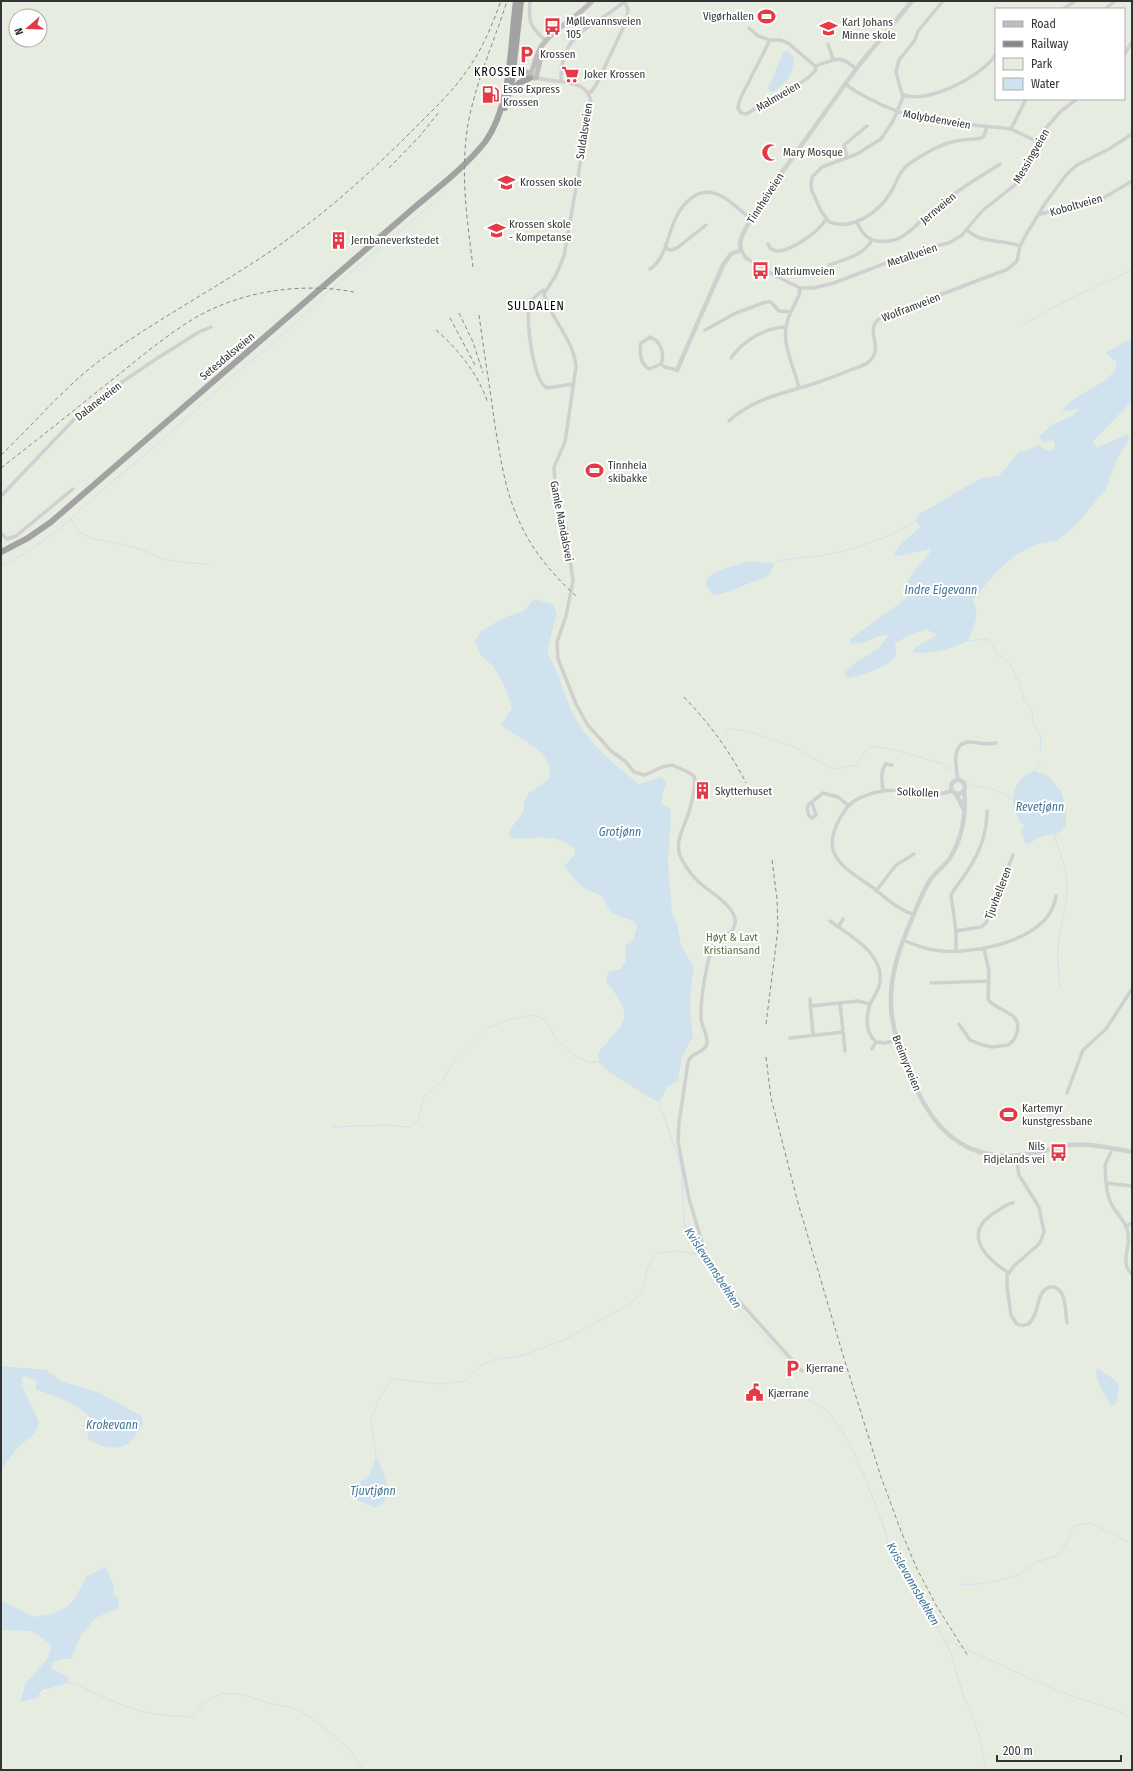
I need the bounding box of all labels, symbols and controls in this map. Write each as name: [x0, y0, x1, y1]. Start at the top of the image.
sports icon: Vigørhallen: [757, 6, 777, 26]
north arrow: [8, 8, 48, 48]
legend: [995, 8, 1125, 100]
place label: Vigørhallen: [703, 10, 754, 23]
place label: Møllevannsveien 105: [566, 15, 641, 41]
place label: Karl Johans Minne skole: [842, 16, 896, 42]
bus stop icon: Møllevannsveien 105: [543, 17, 563, 37]
text: Road: [1031, 17, 1056, 31]
school or university icon: Karl Johans Minne skole: [819, 18, 839, 38]
text: N: [12, 26, 26, 37]
text: Railway: [1031, 37, 1069, 51]
parking icon: Krossen: [517, 44, 537, 64]
place label: Krossen: [540, 48, 576, 61]
text: Park: [1031, 57, 1053, 71]
supermarket icon: Joker Krossen: [561, 64, 581, 84]
district label: KROSSEN: [474, 65, 526, 79]
place label: Joker Krossen: [584, 68, 645, 81]
text: Water: [1031, 77, 1060, 91]
street label: Malmveien: [754, 79, 803, 114]
place label: Esso Express Krossen: [503, 83, 560, 109]
fuel station icon: Esso Express Krossen: [480, 85, 500, 105]
street label: Suldalsveien: [574, 102, 595, 160]
street label: Molybdenveien: [902, 107, 972, 132]
street label: Messingveien: [1011, 127, 1052, 186]
mosque icon: Mary Mosque: [760, 142, 780, 162]
place label: Mary Mosque: [783, 146, 843, 159]
street label: Tinnheiveien: [744, 171, 787, 226]
school or university icon: Krossen skole: [497, 172, 517, 192]
place label: Krossen skole: [520, 176, 582, 189]
street label: Jernveien: [918, 190, 959, 227]
street label: Koboltveien: [1048, 192, 1104, 219]
place label: Krossen skole - Kompetanse: [509, 218, 572, 244]
school or university icon: Krossen skole - Kompetanse: [486, 220, 506, 240]
building icon: Jernbaneverkstedet: [328, 230, 348, 250]
place label: Jernbaneverkstedet: [351, 234, 439, 247]
street label: Metallveien: [885, 241, 939, 270]
bus stop icon: Natriumveien: [751, 261, 771, 281]
place label: Natriumveien: [774, 265, 835, 278]
street label: Wolframveien: [880, 290, 942, 325]
district label: SULDALEN: [507, 299, 565, 313]
street label: Setesdalsveien: [197, 330, 257, 383]
street label: Dalaneveien: [73, 379, 124, 424]
place label: Tinnheia skibakke: [608, 459, 647, 485]
sports icon: Tinnheia skibakke: [585, 461, 605, 481]
street label: Gamle Mandalsvei: [547, 480, 576, 563]
water label: Indre Eigevann: [905, 583, 977, 597]
building icon: Skytterhuset: [692, 781, 712, 801]
place label: Skytterhuset: [715, 785, 772, 798]
street label: Solkollen: [897, 785, 939, 800]
water label: Revetjønn: [1016, 800, 1064, 814]
water label: Grotjønn: [599, 825, 641, 839]
street label: Tjuvhelleren: [982, 865, 1014, 921]
park label: Høyt & Lavt Kristiansand: [704, 931, 760, 957]
street label: Breimyrveien: [889, 1033, 924, 1093]
place label: Kartemyr kunstgressbane: [1022, 1102, 1093, 1128]
sports icon: Kartemyr kunstgressbane: [999, 1104, 1019, 1124]
place label: Nils Fidjelands vei: [983, 1140, 1045, 1166]
bus stop icon: Nils Fidjelands vei: [1048, 1142, 1068, 1162]
water label: Kvislevannsbekken: [682, 1225, 744, 1311]
parking icon: Kjerrane: [783, 1358, 803, 1378]
place label: Kjerrane: [806, 1362, 844, 1375]
public building icon: Kjærrane: [745, 1383, 765, 1403]
place label: Kjærrane: [768, 1387, 809, 1400]
water label: Krokevann: [86, 1418, 138, 1432]
water label: Tjuvtjønn: [350, 1484, 396, 1498]
water label: Kvislevannsbekken: [884, 1540, 942, 1628]
scale bar: [997, 1737, 1121, 1763]
text: 200 m: [1003, 1744, 1033, 1758]

